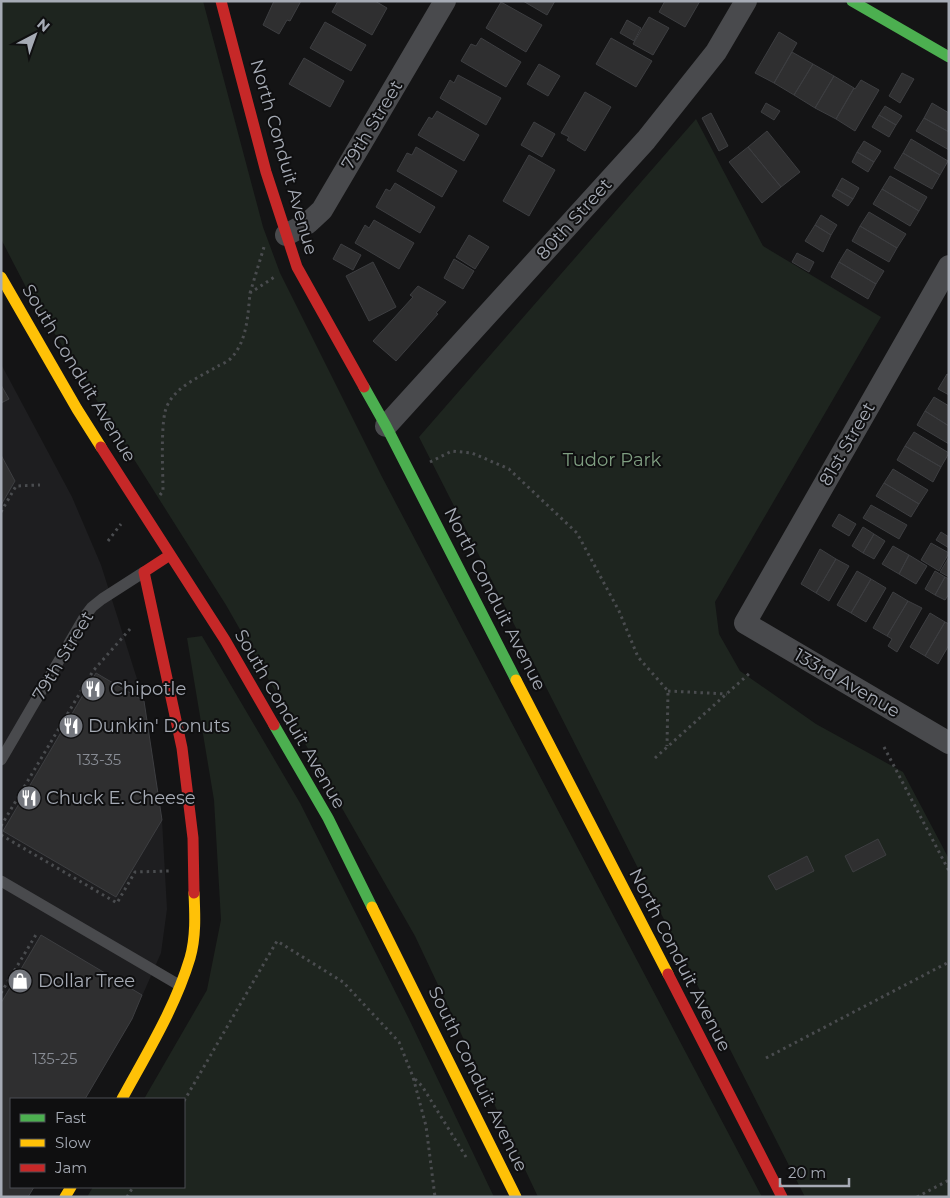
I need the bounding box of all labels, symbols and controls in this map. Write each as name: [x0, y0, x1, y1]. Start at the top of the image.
north arrow: [10, 10, 60, 60]
text: N: [33, 15, 54, 36]
street label: North Conduit Avenue: [246, 57, 322, 257]
street label: 79th Street: [337, 76, 407, 174]
street label: 80th Street: [532, 174, 616, 264]
street label: South Conduit Avenue: [17, 280, 141, 466]
street label: 81st Street: [814, 398, 880, 490]
park label: Tudor Park: [563, 449, 662, 471]
street label: North Conduit Avenue: [439, 504, 551, 694]
street label: 79th Street: [28, 607, 98, 705]
street label: South Conduit Avenue: [230, 625, 350, 813]
street label: 133rd Avenue: [790, 644, 904, 722]
restaurant icon: Chipotle: [80, 676, 106, 702]
place label: Chipotle: [110, 678, 186, 700]
restaurant icon: Dunkin' Donuts: [58, 713, 84, 739]
place label: Dunkin' Donuts: [88, 715, 230, 737]
house number: 133-35: [77, 750, 121, 769]
restaurant icon: Chuck E. Cheese: [16, 785, 42, 811]
place label: Chuck E. Cheese: [46, 787, 196, 809]
street label: North Conduit Avenue: [624, 865, 736, 1055]
shop icon: Dollar Tree: [7, 968, 33, 994]
place label: Dollar Tree: [38, 970, 135, 992]
street label: South Conduit Avenue: [424, 983, 533, 1175]
house number: 135-25: [33, 1049, 77, 1068]
legend: [10, 1098, 185, 1188]
text: Fast: [55, 1108, 86, 1127]
text: Slow: [55, 1133, 91, 1152]
scale bar: [780, 1156, 849, 1188]
text: Jam: [54, 1158, 87, 1177]
text: 20 m: [788, 1163, 826, 1182]

